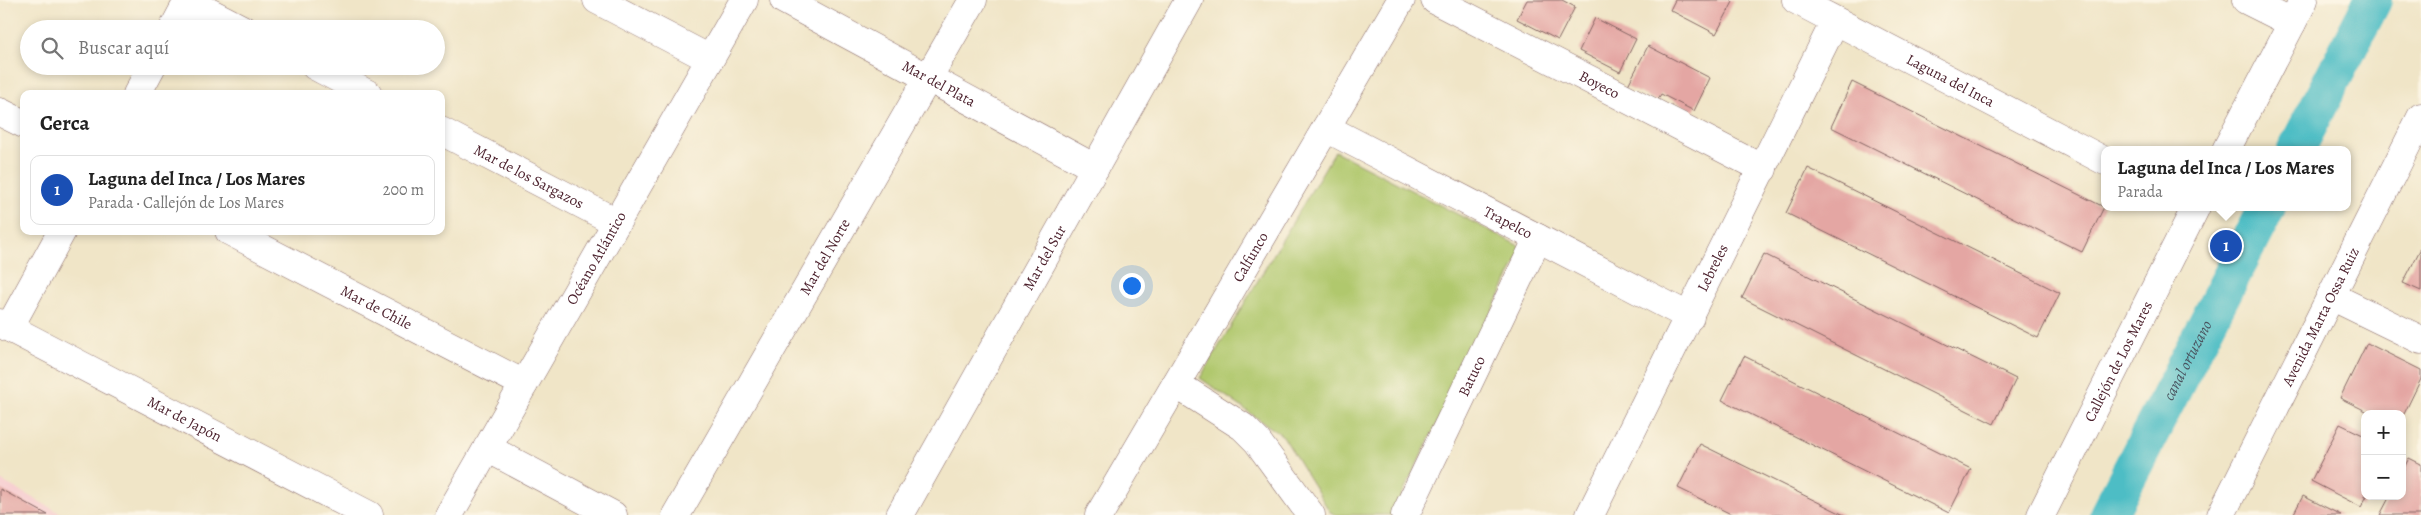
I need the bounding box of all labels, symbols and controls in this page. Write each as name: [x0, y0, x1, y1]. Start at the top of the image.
search box: [20, 20, 445, 75]
icon: search: [38, 34, 66, 62]
text: Buscar aquí: [78, 35, 169, 61]
street label: Laguna del Inca: [1903, 49, 1998, 112]
street label: Mar del Plata: [899, 56, 979, 112]
street label: Boyeco: [1576, 66, 1623, 103]
text: Cerca: [40, 109, 90, 137]
street label: Mar de los Sargazos: [470, 140, 587, 214]
popup: [2101, 146, 2351, 211]
text: Laguna del Inca / Los Mares: [2117, 155, 2335, 181]
text: Laguna del Inca / Los Mares: [88, 166, 305, 192]
text: 1: [54, 179, 60, 201]
text: 200 m: [383, 179, 424, 201]
text: Parada: [2117, 181, 2163, 203]
text: Parada · Callejón de Los Mares: [88, 192, 284, 214]
street label: Trapelco: [1480, 202, 1536, 243]
street label: Océano Atlántico: [562, 208, 631, 308]
street label: Mar del Norte: [795, 215, 855, 299]
street label: Mar del Sur: [1018, 221, 1071, 294]
pin: 1: [2210, 227, 2242, 265]
street label: Calfunco: [1228, 228, 1273, 286]
street label: Lebreles: [1692, 241, 1733, 295]
street label: Avenida Marta Ossa Ruiz: [2277, 244, 2364, 390]
your location: [1119, 273, 1145, 299]
street label: Mar de Chile: [337, 281, 416, 334]
street label: Callejón de Los Mares: [2080, 298, 2157, 425]
water label: canal ortuzano: [2158, 317, 2218, 404]
street label: Batuco: [1453, 353, 1490, 400]
street label: Mar de Japón: [144, 391, 225, 447]
map controls: [2361, 410, 2406, 500]
button: +: [2361, 410, 2406, 455]
button: −: [2361, 455, 2406, 500]

